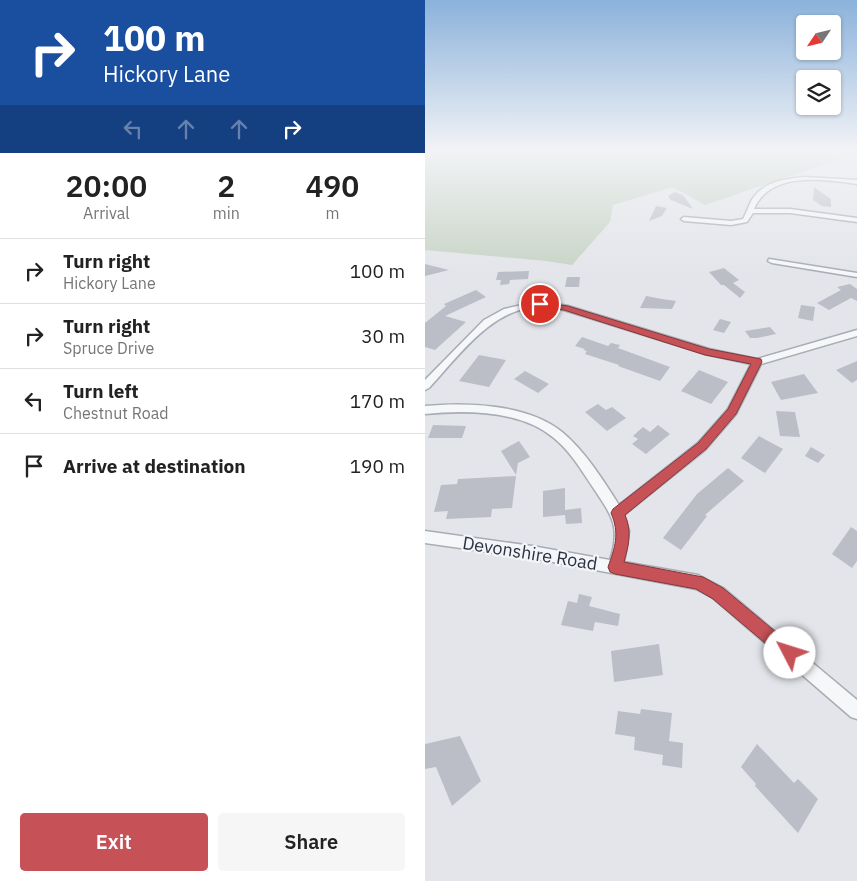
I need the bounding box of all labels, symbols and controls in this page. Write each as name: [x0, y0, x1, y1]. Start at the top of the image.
text: 100 m: [103, 15, 206, 61]
north arrow: [796, 15, 841, 60]
map controls: [796, 15, 841, 115]
icon: right: [20, 20, 85, 85]
text: Hickory Lane: [103, 59, 230, 88]
button: layers: [796, 70, 841, 115]
icon: left: [119, 115, 147, 143]
icon: ahead: [172, 115, 200, 143]
icon: ahead: [225, 115, 253, 143]
icon: right: [278, 115, 306, 143]
text: 20:00: [66, 166, 147, 205]
text: 2: [217, 166, 235, 205]
text: 490: [305, 166, 359, 205]
text: Arrival: [83, 203, 130, 223]
text: min: [213, 203, 240, 223]
text: m: [325, 203, 339, 223]
text: Turn right: [63, 249, 150, 273]
icon: right: [20, 257, 48, 285]
text: 100 m: [350, 259, 405, 283]
text: Hickory Lane: [63, 273, 156, 293]
pin: [519, 283, 561, 325]
icon: arrive: [526, 290, 554, 318]
text: Turn right: [63, 314, 150, 338]
icon: right: [20, 322, 48, 350]
text: 30 m: [361, 324, 405, 348]
text: Spruce Drive: [63, 338, 154, 358]
text: Turn left: [63, 379, 139, 403]
icon: left: [20, 387, 48, 415]
text: 170 m: [350, 389, 405, 413]
text: Chestnut Road: [63, 403, 168, 423]
icon: arrive: [20, 452, 48, 480]
text: Arrive at destination: [63, 454, 246, 478]
text: 190 m: [350, 454, 405, 478]
street label: Devonshire Road: [461, 531, 599, 575]
position arrow: [763, 626, 815, 678]
button: Exit: [20, 813, 208, 871]
button: Share: [218, 813, 405, 871]

